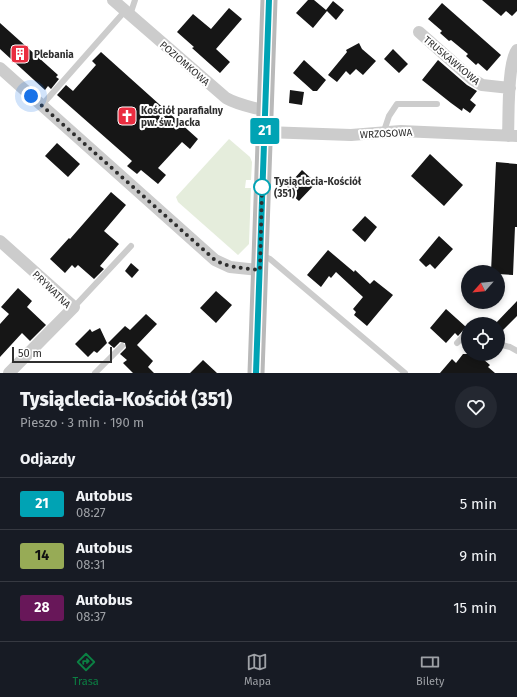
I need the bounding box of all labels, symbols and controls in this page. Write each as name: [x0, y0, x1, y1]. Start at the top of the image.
street label: TRUSKAWKOWA: [421, 34, 482, 88]
street label: POZIOMKOWA: [157, 39, 212, 89]
building icon: Plebania: [9, 43, 31, 65]
place label: Plebania: [34, 49, 74, 61]
your location: [21, 86, 41, 106]
church icon: Kościół parafialny pw. św. Jacka: [116, 105, 138, 127]
place label: Kościół parafialny pw. św. Jacka: [141, 105, 224, 129]
line badge: 21: [247, 118, 283, 144]
text: 21: [258, 122, 272, 139]
street label: WRZOSOWA: [360, 127, 413, 141]
place label: Tysiąclecia-Kościół (351): [274, 176, 362, 200]
marker: Tysiąclecia-Kościół (351): [253, 178, 271, 196]
north arrow: [461, 265, 505, 309]
map controls: [461, 265, 505, 361]
street label: PRYWATNA: [30, 269, 73, 311]
button: locate: [461, 317, 505, 361]
scale bar: [12, 345, 112, 364]
text: 50 m: [18, 347, 42, 360]
button: heart: [455, 386, 497, 428]
text: Tysiąclecia-Kościół (351): [20, 388, 232, 411]
text: Pieszo · 3 min · 190 m: [20, 415, 144, 430]
text: Odjazdy: [20, 450, 75, 468]
text: Autobus: [76, 487, 133, 505]
text: 21: [35, 495, 49, 512]
text: 5 min: [460, 495, 497, 513]
text: 08:27: [76, 505, 106, 520]
text: Autobus: [76, 539, 133, 557]
text: 14: [35, 547, 49, 564]
text: 9 min: [459, 547, 497, 565]
text: 08:31: [76, 557, 105, 572]
text: Autobus: [76, 591, 133, 609]
text: 28: [34, 599, 50, 616]
text: 15 min: [453, 599, 497, 617]
text: 08:37: [76, 609, 106, 624]
tab: Trasa: [73, 651, 99, 688]
tab: Mapa: [244, 651, 271, 688]
tab: Bilety: [416, 651, 444, 688]

